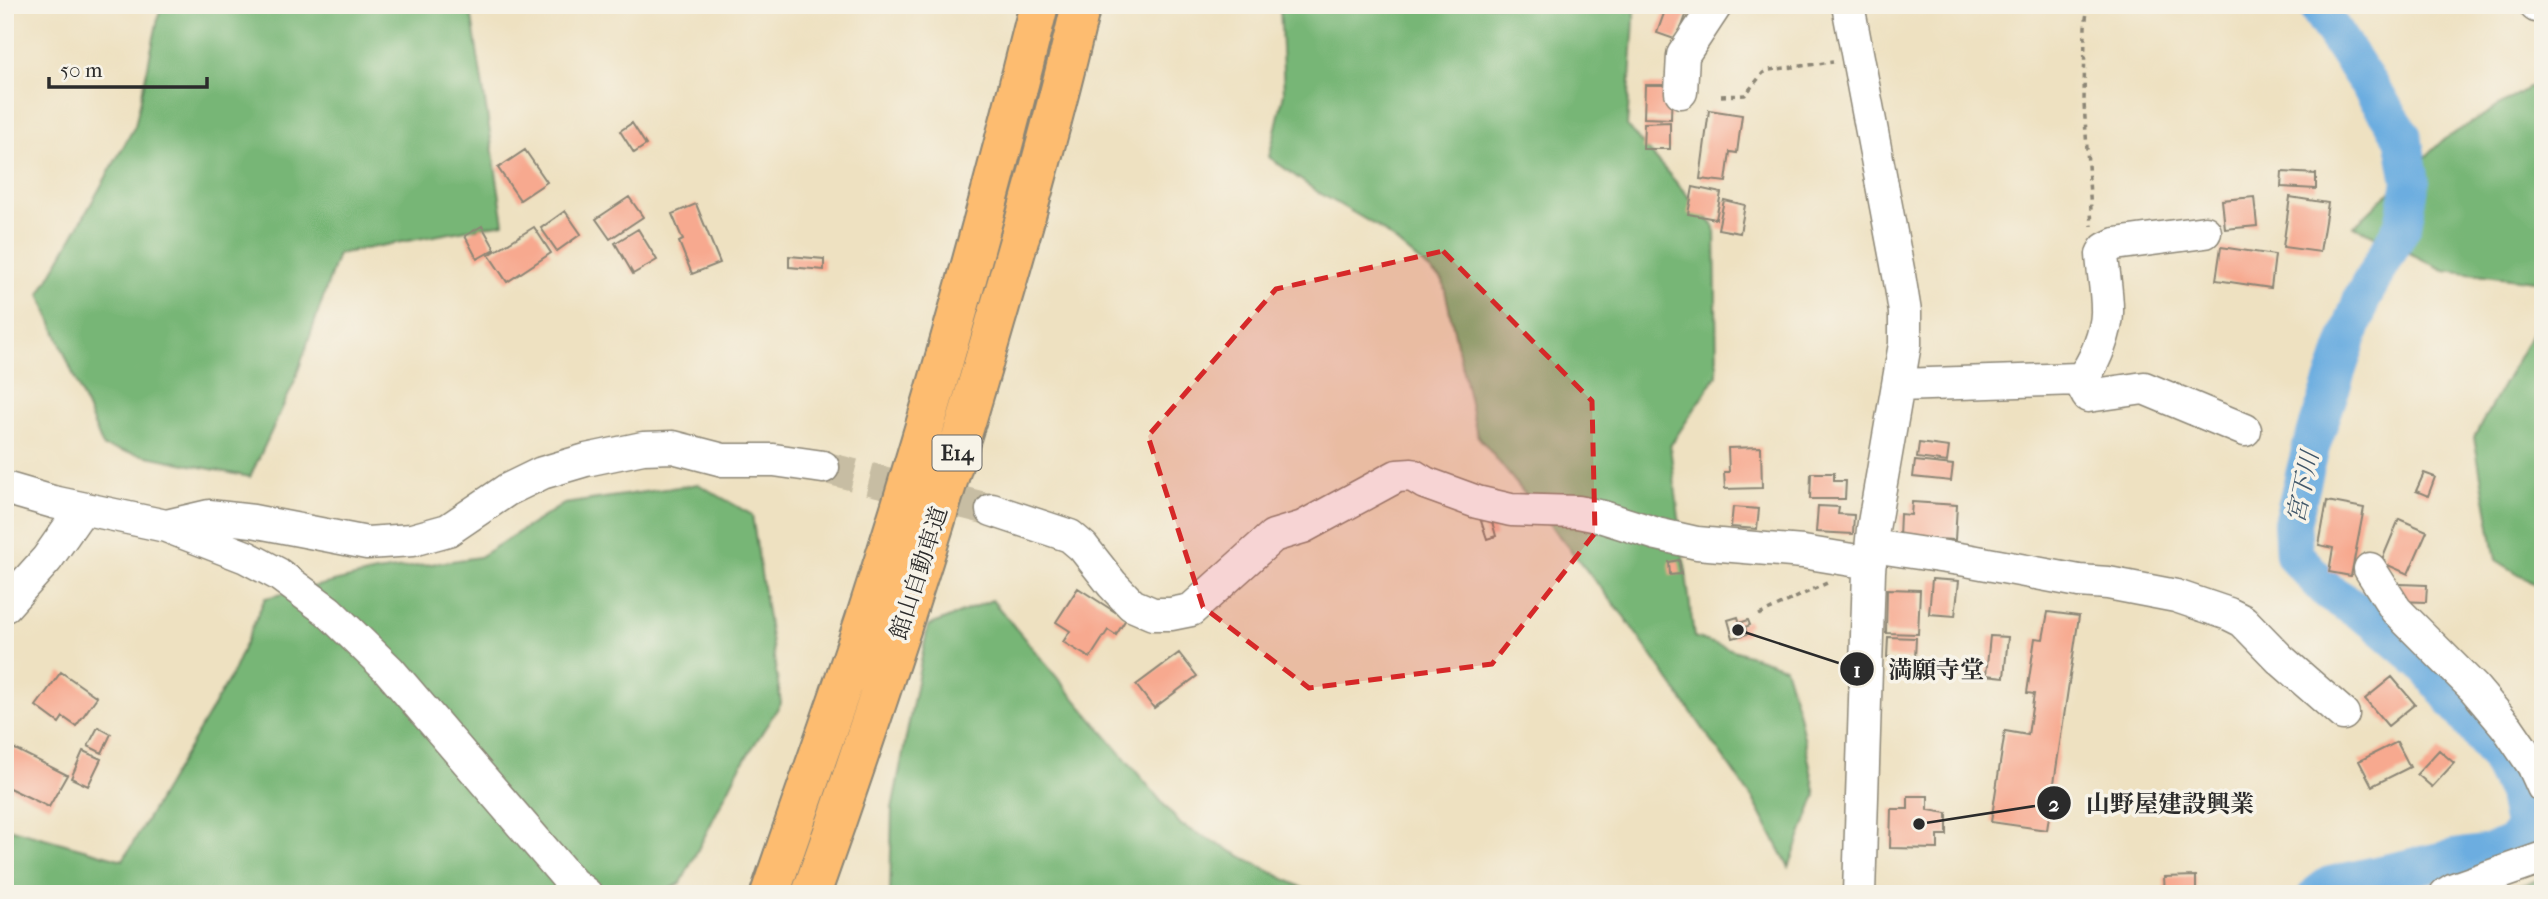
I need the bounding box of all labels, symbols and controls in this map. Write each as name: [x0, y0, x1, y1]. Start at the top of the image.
scale bar: [49, 46, 206, 90]
text: 50 m: [60, 58, 103, 82]
road number: E14: [932, 435, 982, 470]
water label: 宮下川: [2282, 446, 2325, 525]
street label: 館山自動車道: [885, 503, 953, 643]
callout: 満願寺堂: [1839, 647, 1998, 692]
text: 満願寺堂: [1888, 656, 1984, 684]
text: 1: [1853, 658, 1861, 682]
callout: 山野屋建設興業: [2037, 781, 2268, 826]
text: 山野屋建設興業: [2086, 790, 2254, 818]
text: 2: [2049, 792, 2060, 816]

